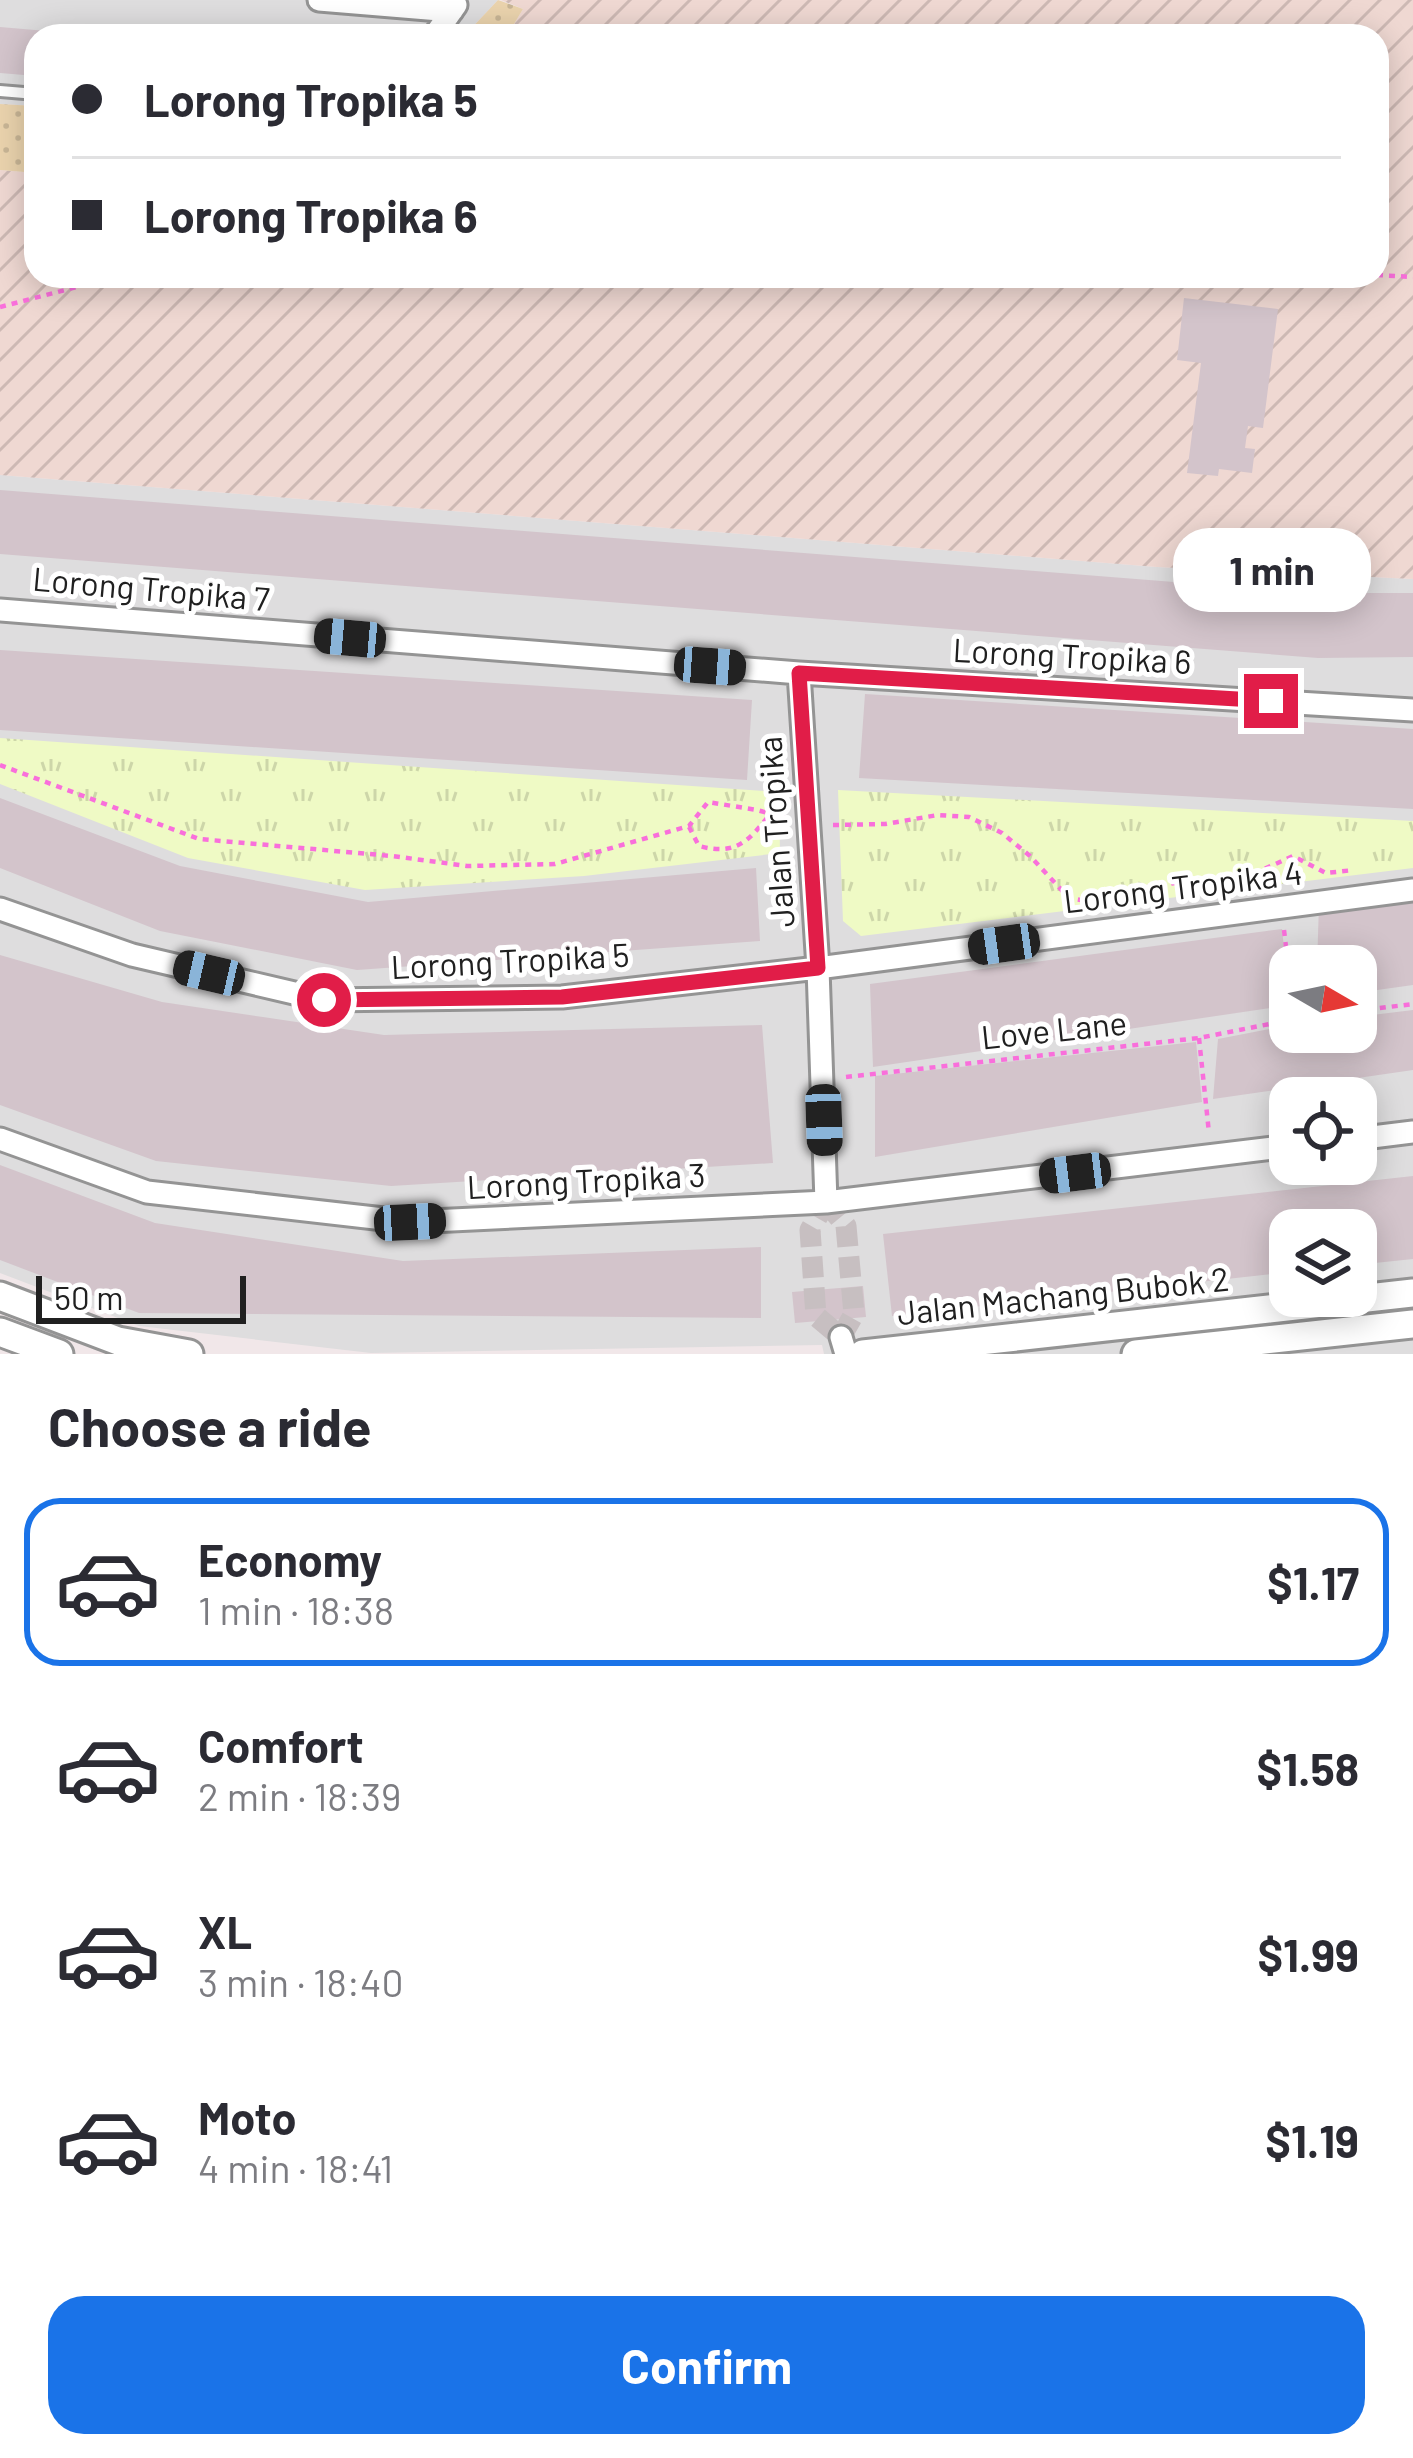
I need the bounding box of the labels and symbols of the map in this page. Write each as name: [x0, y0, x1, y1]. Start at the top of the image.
callout: 1 min: [1172, 527, 1370, 611]
street label: Lorong Tropika 7: [31, 558, 271, 618]
car: [313, 617, 387, 659]
street label: Lorong Tropika 6: [952, 629, 1192, 681]
car: [673, 646, 747, 686]
route end: [1244, 674, 1298, 728]
street label: Jalan Tropika: [748, 735, 802, 929]
street label: Lorong Tropika 4: [1061, 852, 1304, 920]
car: [966, 921, 1042, 967]
street label: Lorong Tropika 5: [390, 934, 630, 986]
north arrow: [1269, 945, 1377, 1053]
car: [170, 947, 248, 999]
route start: [297, 973, 351, 1027]
street label: Love Lane: [979, 1001, 1129, 1057]
car: [805, 1083, 843, 1157]
car: [1037, 1151, 1113, 1195]
street label: Lorong Tropika 3: [466, 1154, 706, 1206]
car: [373, 1202, 447, 1242]
street label: Jalan Machang Bubok 2: [895, 1258, 1231, 1332]
scale bar: [36, 1270, 246, 1323]

